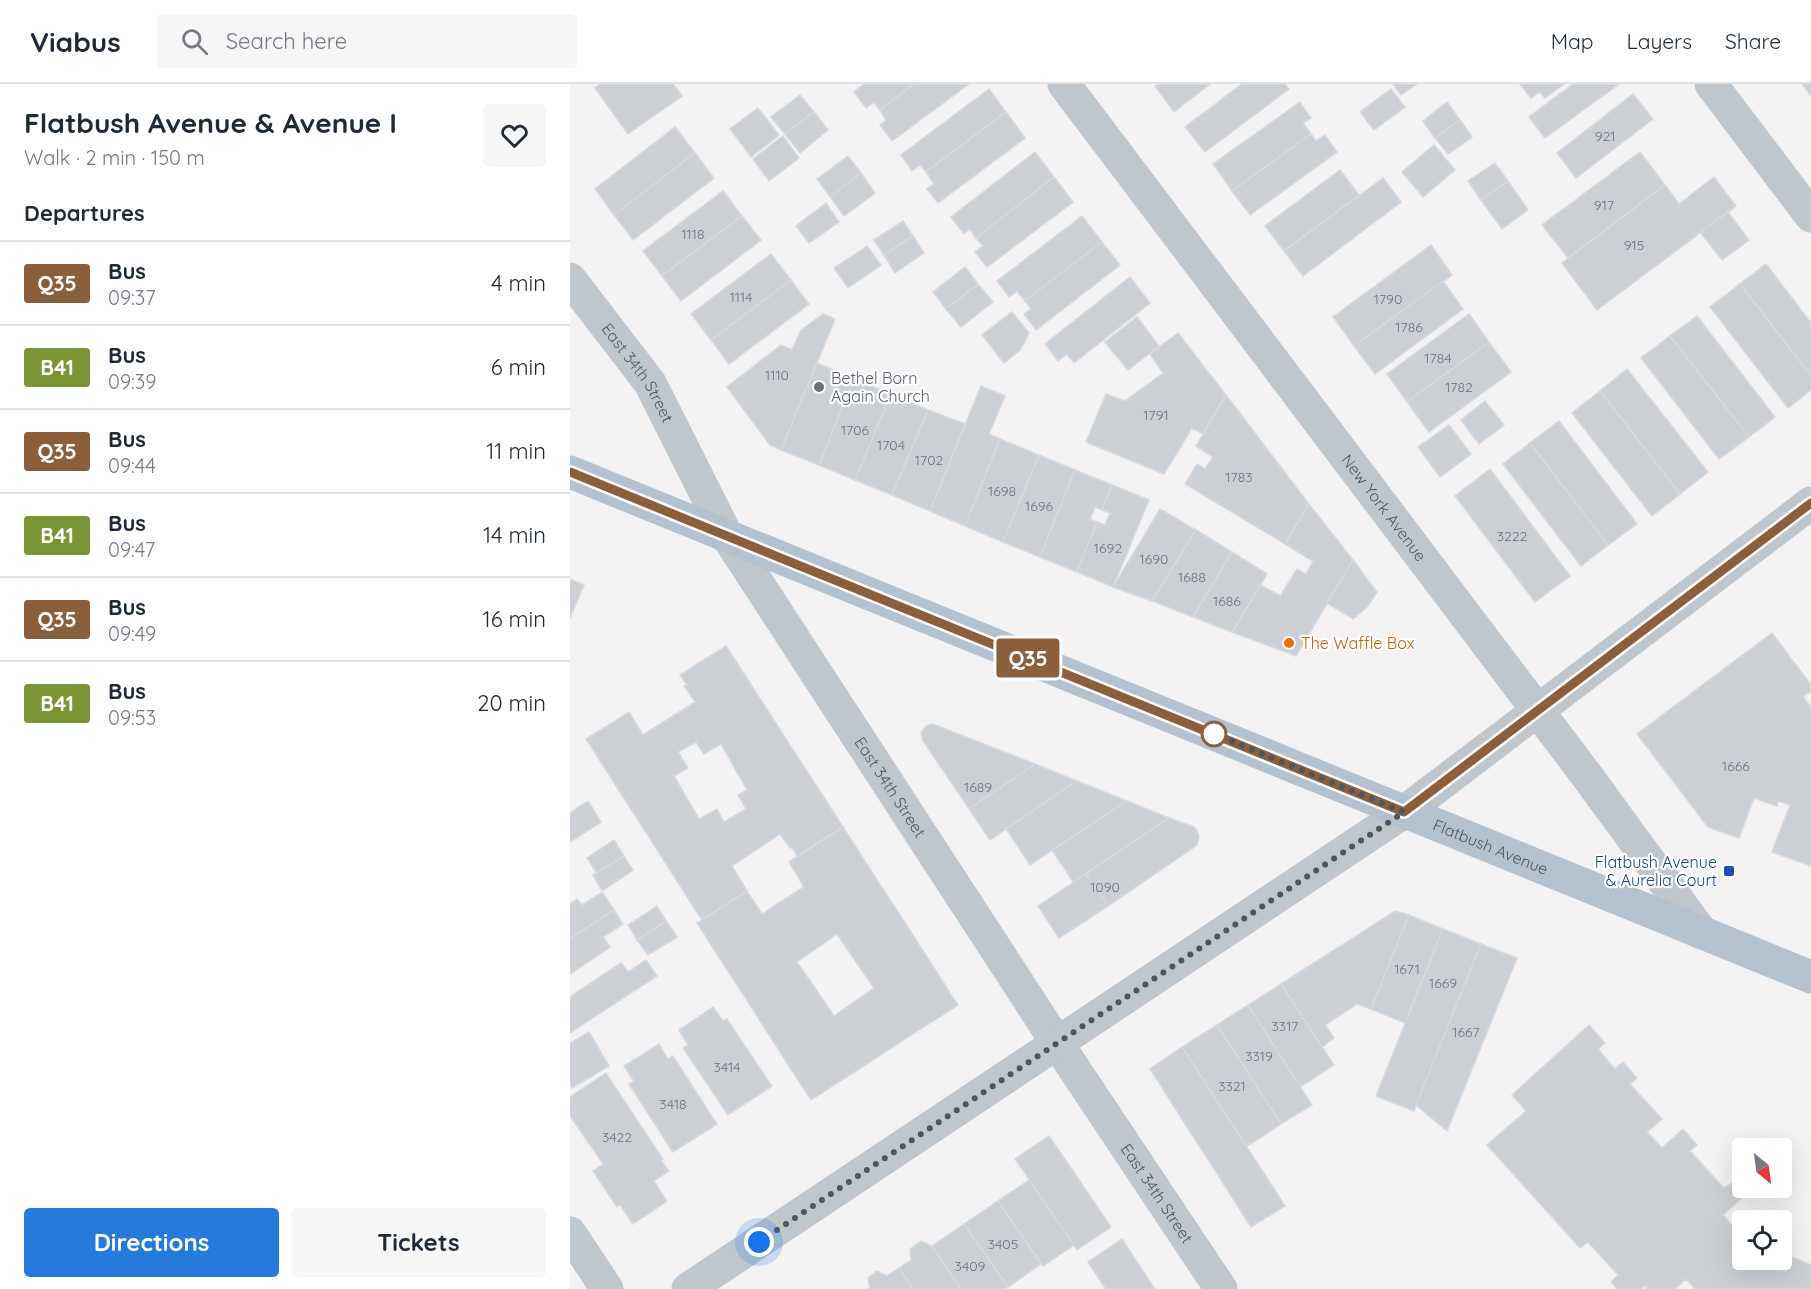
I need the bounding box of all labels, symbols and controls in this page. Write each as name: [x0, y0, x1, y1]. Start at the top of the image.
search box: [157, 14, 577, 68]
text: Viabus: [30, 24, 121, 59]
icon: search: [178, 25, 211, 58]
text: Search here: [226, 27, 347, 55]
text: Map: [1551, 28, 1594, 54]
text: Layers: [1627, 28, 1692, 54]
text: Share: [1725, 28, 1781, 54]
button: heart: [483, 104, 546, 167]
text: Flatbush Avenue & Avenue I: [24, 105, 397, 140]
house number: 921: [1595, 127, 1615, 145]
text: Walk · 2 min · 150 m: [24, 145, 205, 170]
house number: 917: [1594, 196, 1614, 214]
text: Departures: [24, 199, 145, 227]
house number: 1118: [681, 225, 705, 243]
house number: 915: [1624, 236, 1644, 254]
text: Bus: [108, 257, 146, 285]
text: 4 min: [491, 269, 546, 297]
text: Q35: [37, 270, 77, 296]
text: 09:37: [108, 285, 156, 310]
house number: 1114: [730, 288, 752, 306]
house number: 1790: [1374, 290, 1402, 308]
house number: 1786: [1395, 318, 1423, 336]
street label: East 34th Street: [598, 319, 678, 426]
text: Bus: [108, 341, 146, 369]
house number: 1784: [1424, 349, 1452, 367]
text: 6 min: [491, 353, 546, 381]
text: B41: [40, 354, 74, 380]
house number: 1110: [765, 366, 789, 384]
place label: Bethel Born Again Church: [831, 368, 930, 406]
text: 09:39: [108, 369, 156, 394]
house number: 1782: [1445, 378, 1473, 396]
marker: Bethel Born Again Church: [812, 380, 826, 394]
house number: 1791: [1143, 406, 1169, 424]
house number: 1706: [841, 421, 870, 439]
text: Bus: [108, 425, 146, 453]
house number: 1704: [877, 436, 905, 454]
text: 11 min: [486, 437, 546, 465]
text: Q35: [37, 438, 77, 464]
street label: New York Avenue: [1337, 450, 1431, 565]
house number: 1702: [915, 451, 943, 469]
text: 09:44: [108, 453, 156, 478]
house number: 1783: [1225, 468, 1253, 486]
house number: 1698: [988, 482, 1016, 500]
house number: 1696: [1025, 497, 1053, 515]
text: Bus: [108, 509, 146, 537]
text: 14 min: [483, 521, 546, 549]
text: B41: [40, 522, 74, 548]
house number: 3222: [1497, 527, 1528, 545]
text: 09:47: [108, 537, 155, 562]
house number: 1692: [1094, 539, 1122, 557]
house number: 1690: [1140, 550, 1168, 568]
house number: 1688: [1178, 568, 1206, 586]
house number: 1686: [1213, 592, 1241, 610]
text: Bus: [108, 593, 146, 621]
text: 16 min: [483, 605, 546, 633]
text: Q35: [37, 606, 77, 632]
text: 09:49: [108, 621, 156, 646]
place label: The Waffle Box: [1301, 633, 1415, 653]
marker: The Waffle Box: [1282, 636, 1296, 650]
line badge: Q35: [994, 638, 1062, 678]
text: Q35: [1008, 645, 1048, 671]
text: Bus: [108, 677, 146, 705]
text: 20 min: [477, 689, 546, 717]
text: B41: [40, 690, 74, 716]
text: 09:53: [108, 705, 156, 730]
unlabelled marker: [1201, 721, 1227, 747]
street label: East 34th Street: [850, 733, 930, 841]
house number: 1666: [1722, 757, 1750, 775]
house number: 1689: [964, 778, 992, 796]
street label: Flatbush Avenue: [1430, 814, 1551, 879]
place label: Flatbush Avenue & Aurelia Court: [1595, 852, 1717, 890]
marker: Flatbush Avenue & Aurelia Court: [1722, 864, 1736, 878]
house number: 1090: [1090, 878, 1120, 896]
house number: 1671: [1394, 960, 1420, 978]
house number: 1669: [1429, 974, 1457, 992]
house number: 3317: [1271, 1017, 1299, 1035]
house number: 1667: [1452, 1023, 1480, 1041]
house number: 3319: [1245, 1047, 1273, 1065]
house number: 3414: [714, 1058, 740, 1076]
house number: 3321: [1218, 1077, 1246, 1095]
house number: 3418: [659, 1095, 687, 1113]
house number: 3422: [602, 1128, 632, 1146]
north arrow: [1732, 1138, 1792, 1198]
map controls: [1732, 1138, 1792, 1270]
street label: East 34th Street: [1117, 1140, 1198, 1247]
button: Directions: [24, 1208, 279, 1277]
button: Tickets: [291, 1208, 546, 1277]
button: locate: [1732, 1210, 1792, 1270]
your location: [744, 1227, 774, 1257]
house number: 3405: [988, 1235, 1018, 1253]
house number: 3409: [955, 1257, 986, 1275]

